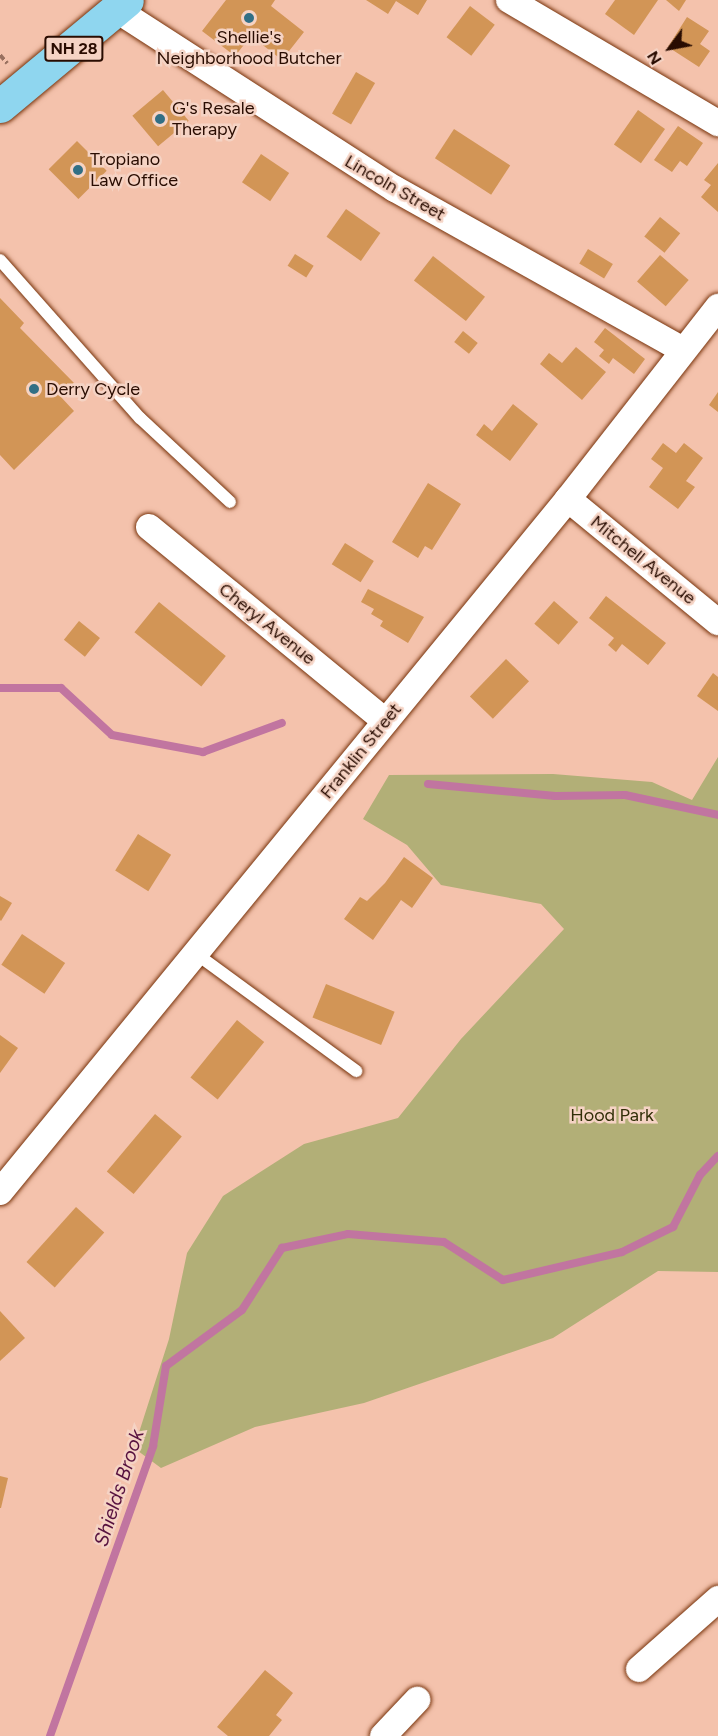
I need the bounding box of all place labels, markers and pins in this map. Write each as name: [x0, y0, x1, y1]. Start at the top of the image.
marker: Shellie's Neighborhood Butcher: [242, 11, 256, 25]
place label: Shellie's Neighborhood Butcher: [156, 27, 342, 70]
place label: G's Resale Therapy: [172, 98, 255, 140]
marker: G's Resale Therapy: [153, 112, 167, 126]
place label: Tropiano Law Office: [90, 149, 178, 192]
marker: Tropiano Law Office: [71, 163, 85, 177]
place label: Derry Cycle: [46, 378, 140, 400]
marker: Derry Cycle: [27, 382, 41, 396]

